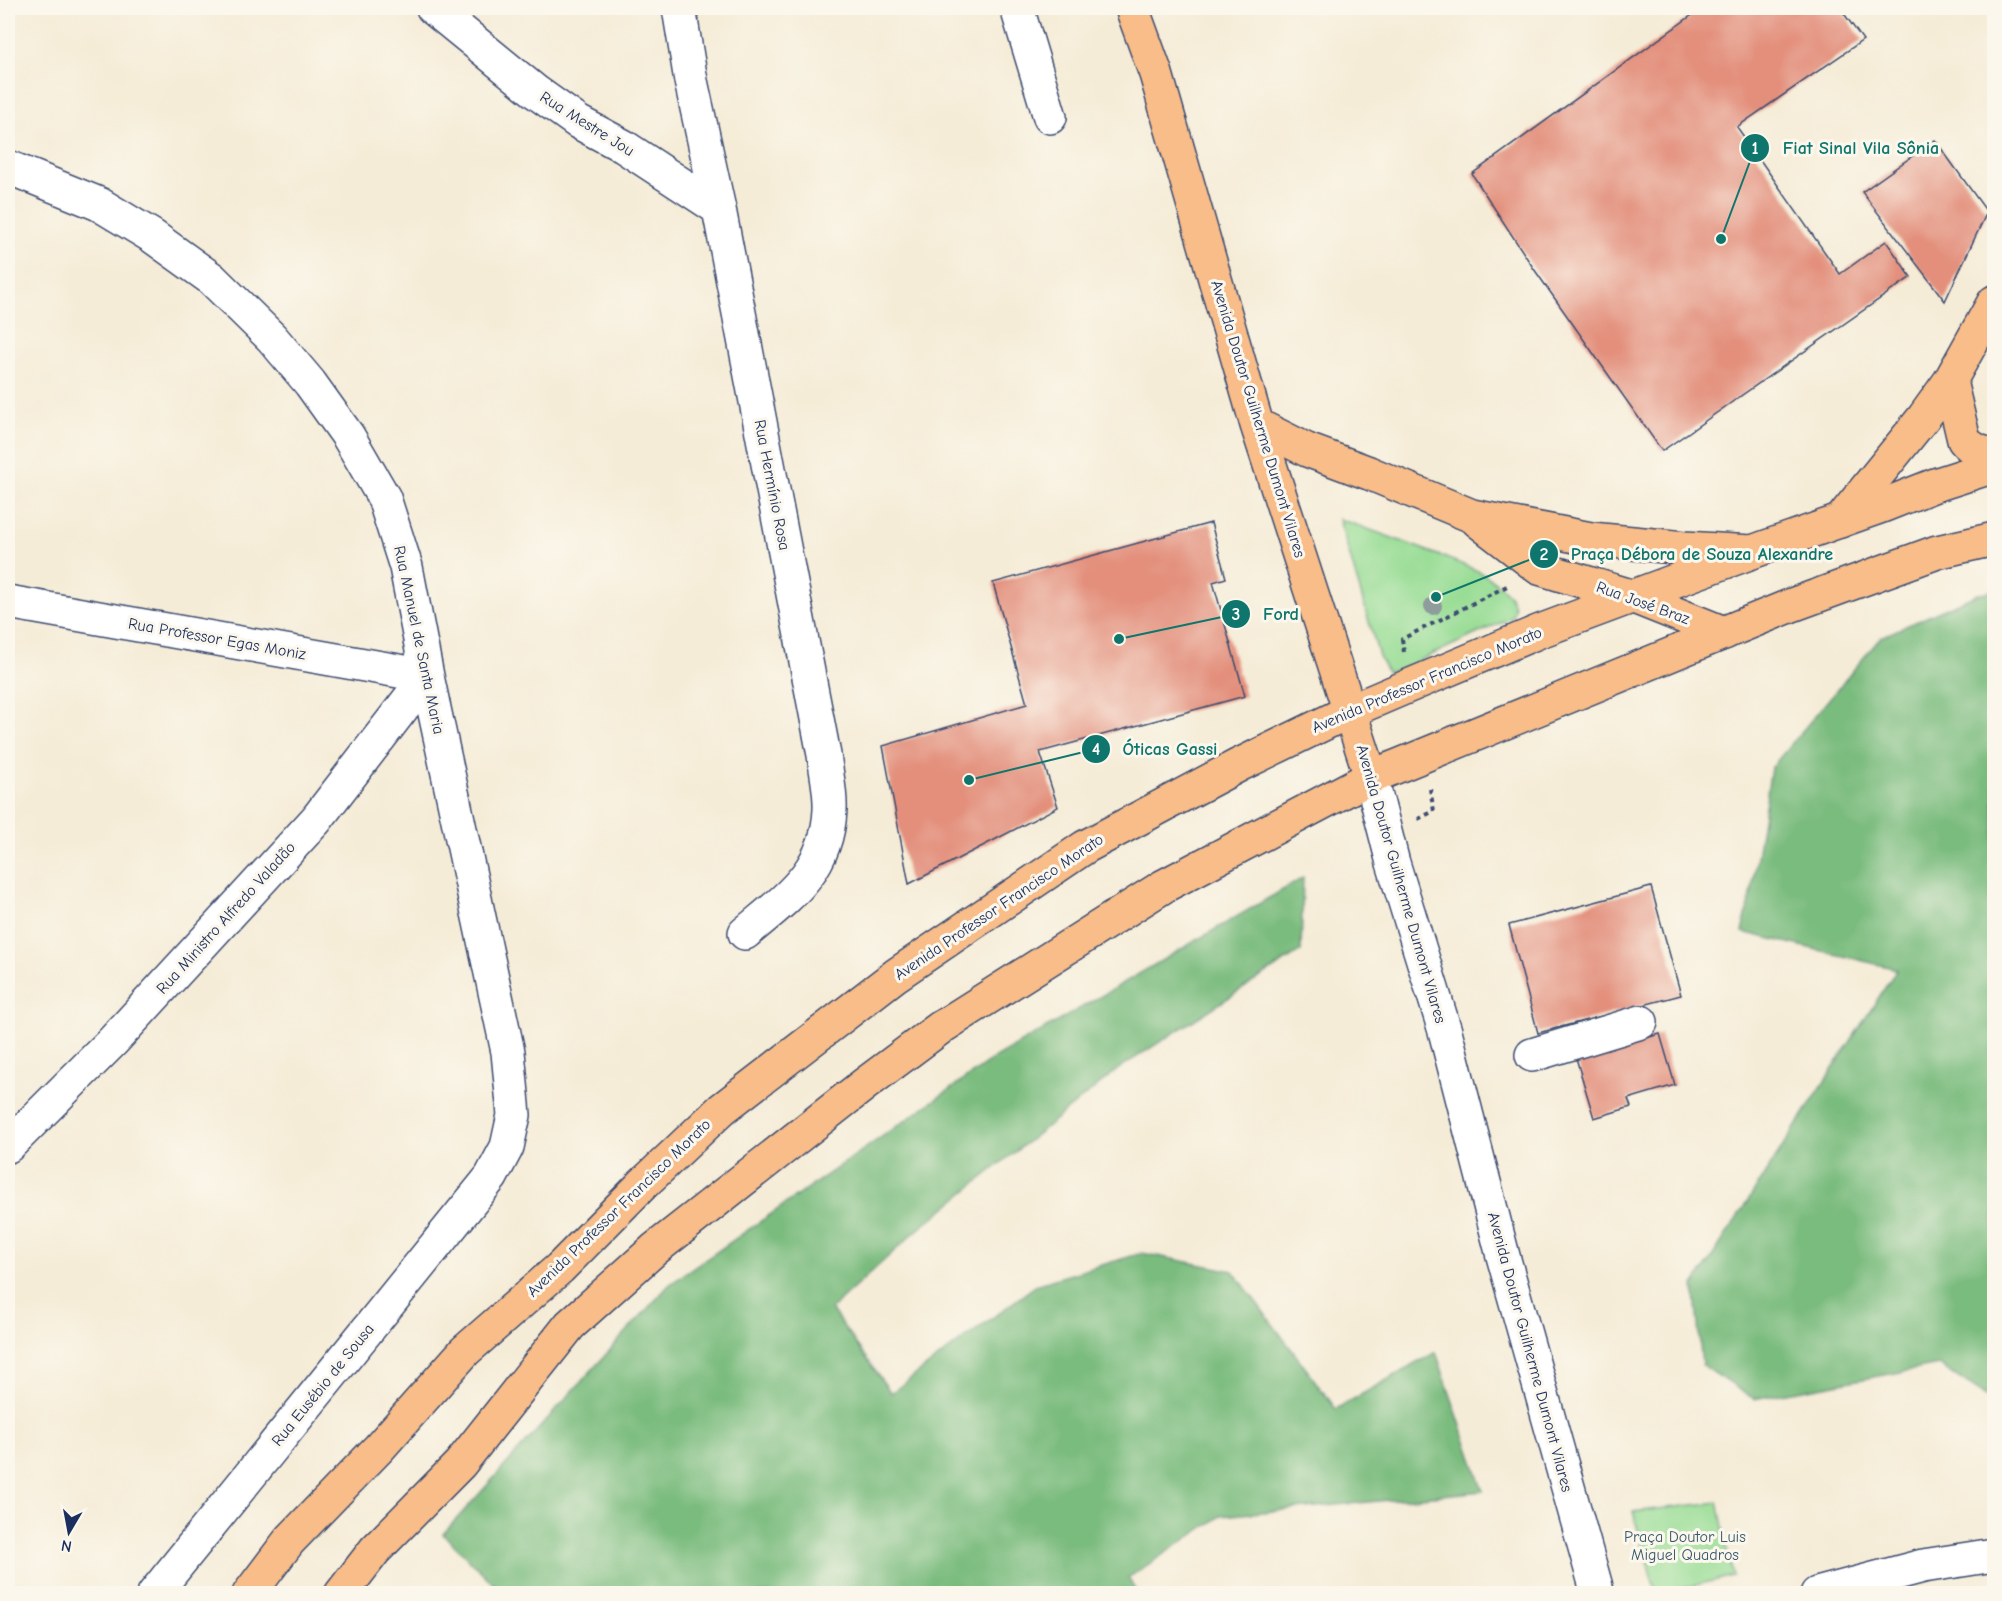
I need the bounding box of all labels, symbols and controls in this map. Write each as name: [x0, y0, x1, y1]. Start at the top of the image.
street label: Rua Mestre Jou: [537, 88, 637, 160]
callout: Fiat Sinal Vila Sônia: [1740, 130, 1951, 166]
text: 1: [1751, 138, 1759, 159]
text: Fiat Sinal Vila Sônia: [1783, 138, 1939, 159]
street label: Avenida Doutor Guilherme Dumont Vilares: [1207, 278, 1309, 560]
street label: Rua Hermínio Rosa: [750, 418, 794, 552]
callout: Praça Débora de Souza Alexandre: [1529, 536, 1845, 572]
street label: Rua Manuel de Santa Maria: [390, 544, 448, 736]
text: 2: [1540, 544, 1549, 565]
text: Praça Débora de Souza Alexandre: [1571, 544, 1833, 565]
street label: Rua José Braz: [1594, 578, 1692, 628]
callout: Ford: [1221, 596, 1311, 632]
text: 3: [1232, 604, 1240, 625]
text: Ford: [1263, 604, 1299, 625]
street label: Rua Professor Egas Moniz: [127, 615, 307, 664]
street label: Avenida Professor Francisco Morato: [1309, 623, 1545, 737]
callout: Óticas Gassi: [1081, 731, 1230, 767]
text: Óticas Gassi: [1123, 738, 1217, 760]
text: 4: [1092, 739, 1100, 760]
street label: Avenida Doutor Guilherme Dumont Vilares: [1353, 743, 1450, 1026]
street label: Avenida Professor Francisco Morato: [891, 830, 1107, 984]
street label: Rua Ministro Alfredo Valadão: [153, 838, 299, 998]
street label: Avenida Professor Francisco Morato: [524, 1115, 714, 1301]
street label: Avenida Doutor Guilherme Dumont Vilares: [1484, 1210, 1576, 1494]
street label: Rua Eusébio de Sousa: [268, 1320, 378, 1450]
north arrow: [39, 1502, 99, 1562]
park label: Praça Doutor Luis Miguel Quadros: [1624, 1528, 1746, 1564]
text: N: [60, 1536, 73, 1556]

